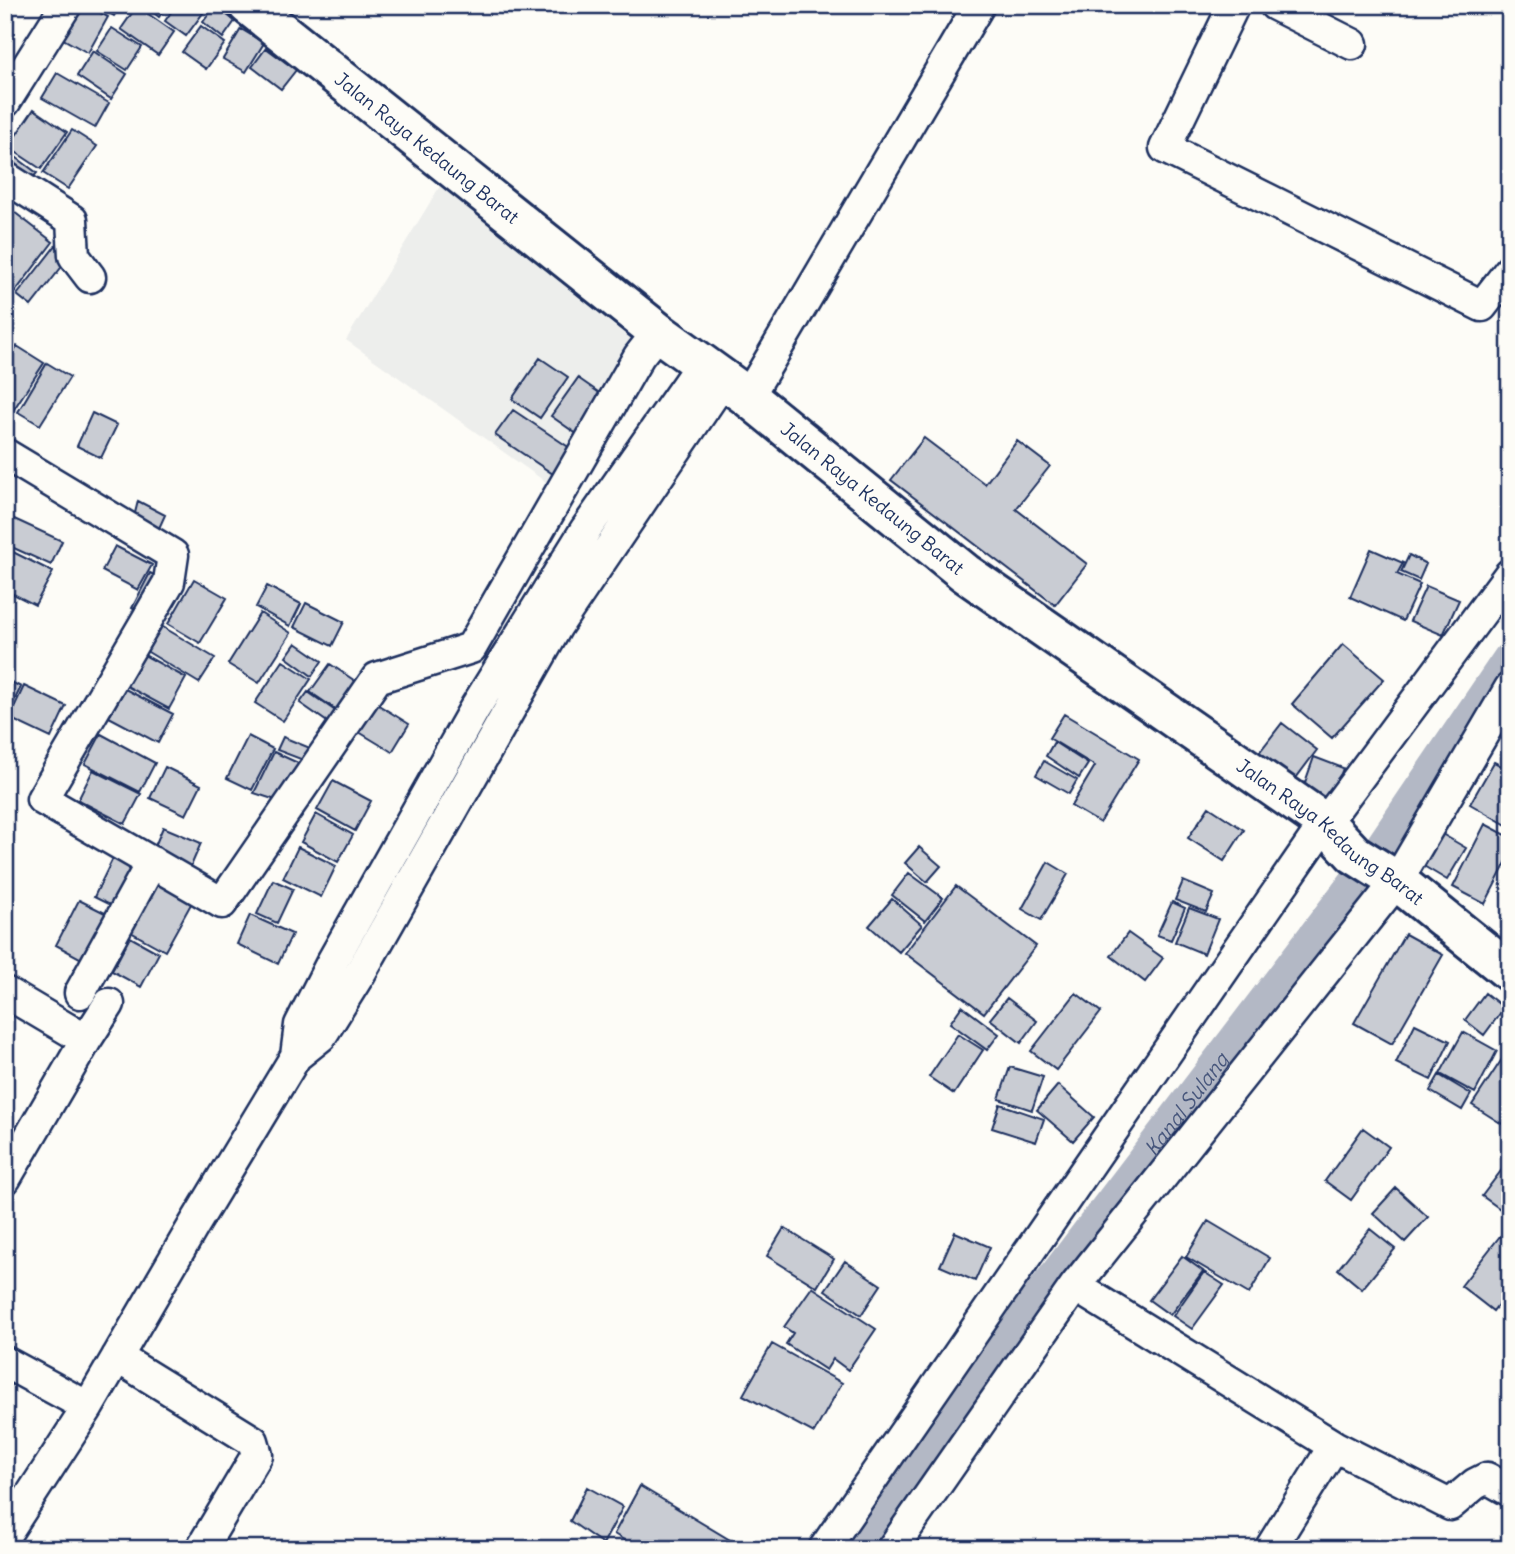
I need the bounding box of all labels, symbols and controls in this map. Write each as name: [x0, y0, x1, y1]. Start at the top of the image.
street label: Jalan Raya Kedaung Barat: [330, 67, 524, 229]
street label: Jalan Raya Kedaung Barat: [776, 417, 969, 580]
street label: Jalan Raya Kedaung Barat: [1232, 753, 1429, 910]
water label: Kanal Sulang: [1138, 1046, 1235, 1162]

